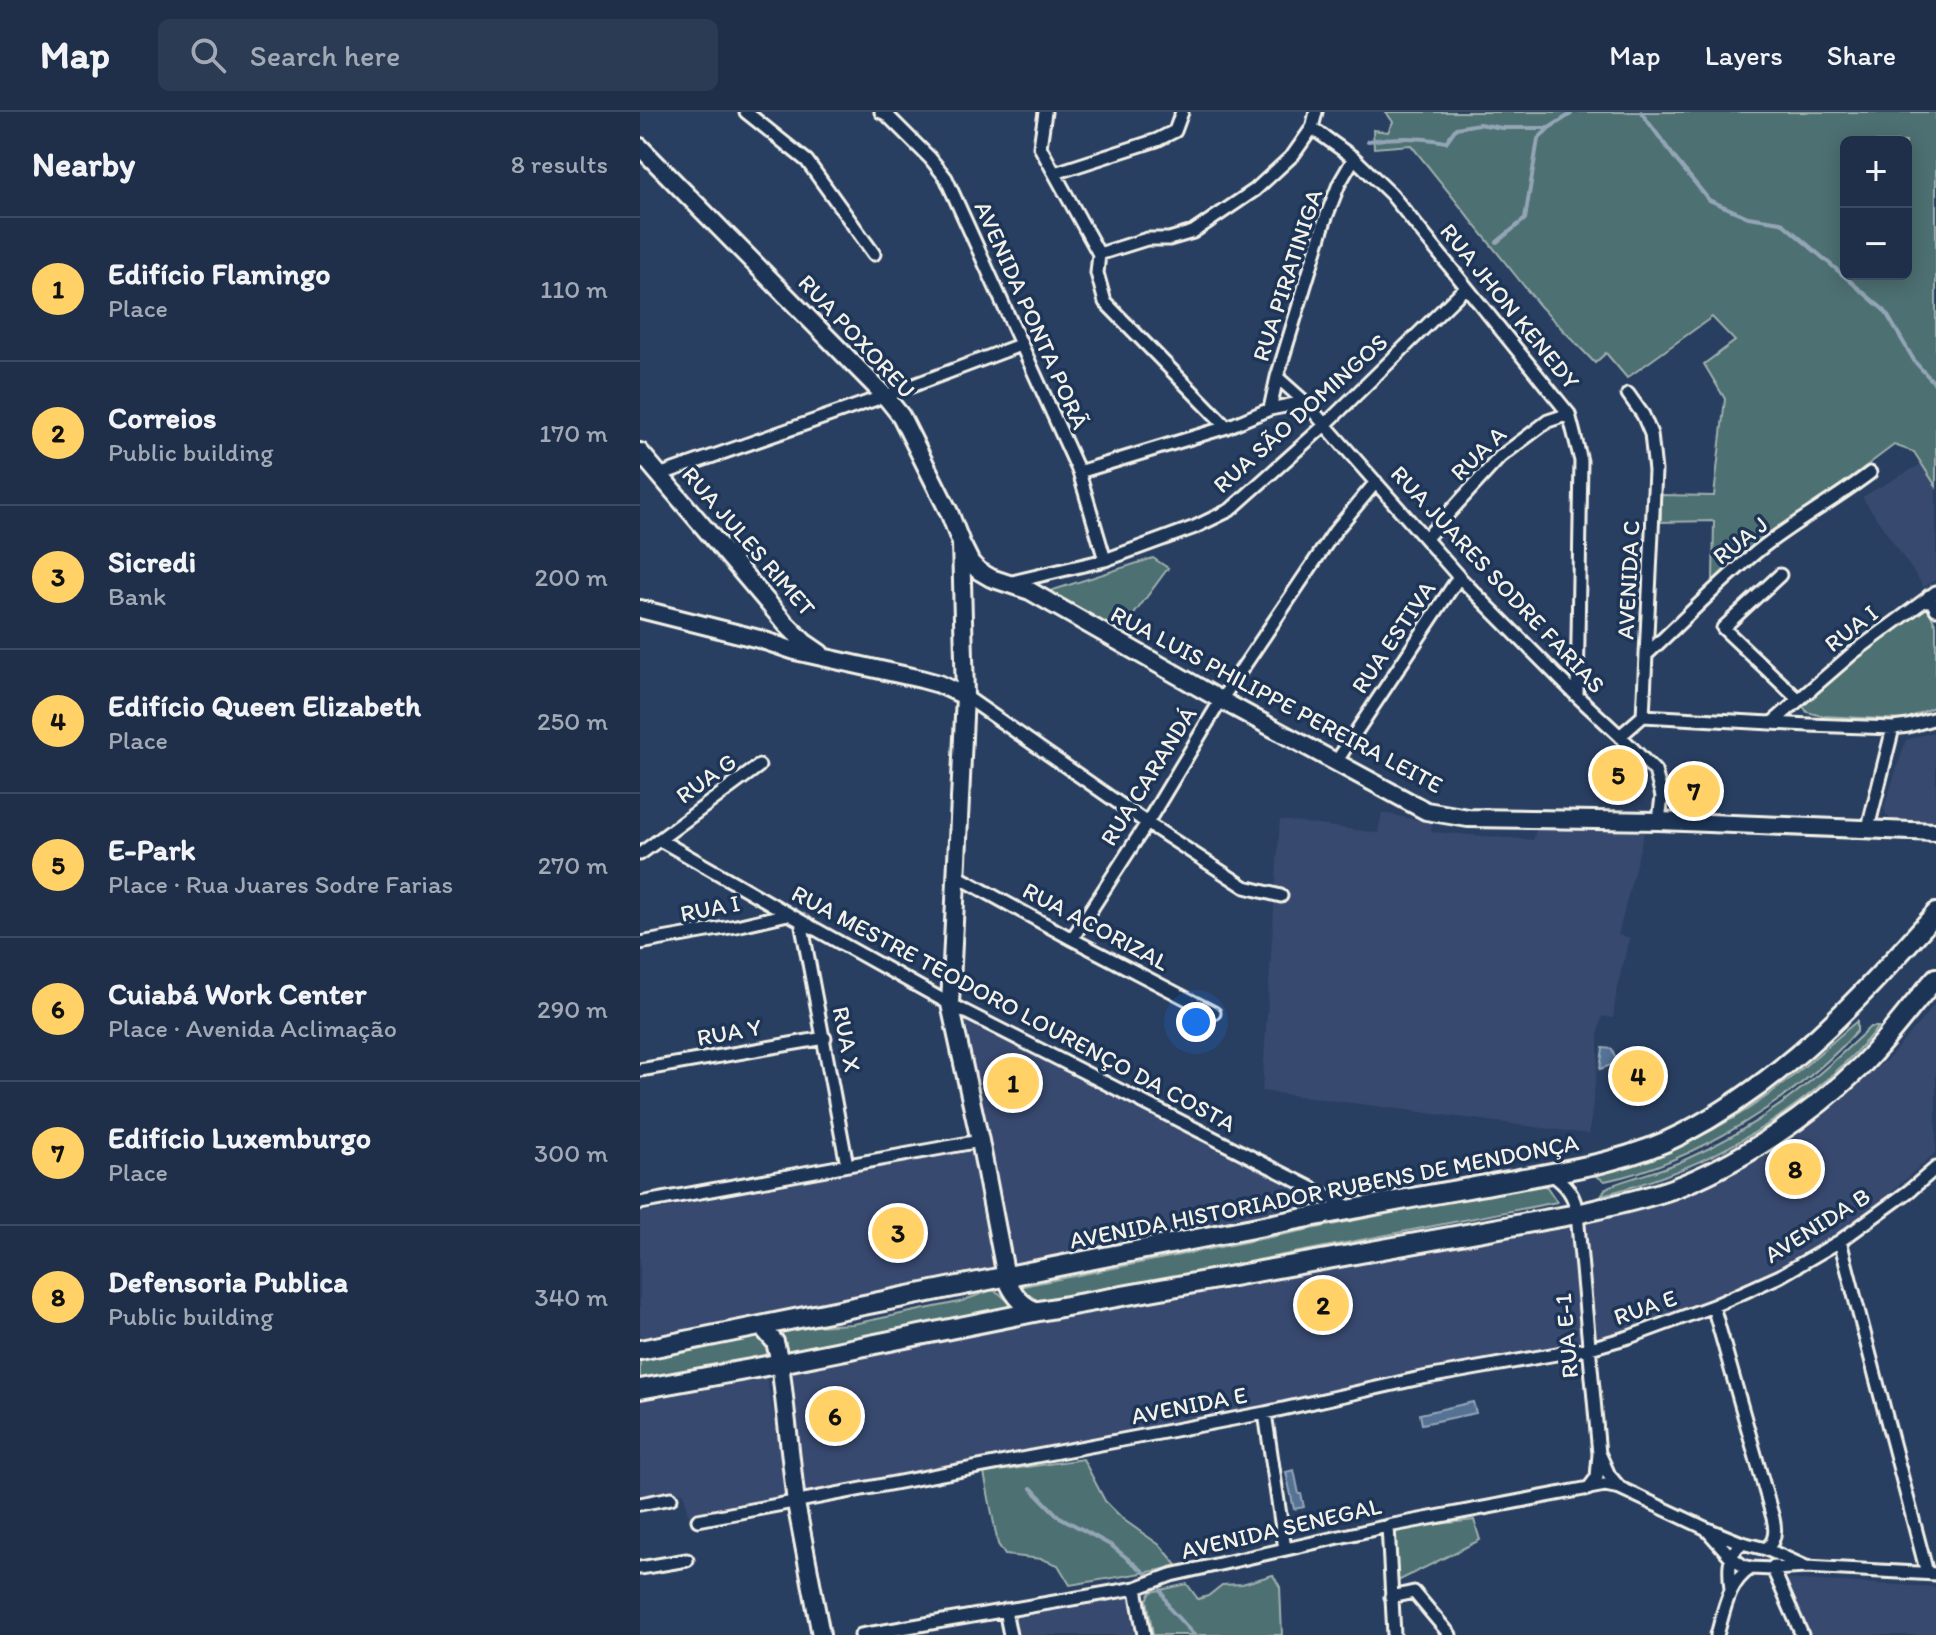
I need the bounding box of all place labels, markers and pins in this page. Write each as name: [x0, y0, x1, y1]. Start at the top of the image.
pin: 5: [1592, 745, 1644, 805]
pin: 7: [1668, 761, 1720, 821]
pin: 4: [1612, 1046, 1664, 1106]
pin: 1: [987, 1053, 1039, 1113]
pin: 8: [1769, 1139, 1821, 1199]
pin: 3: [872, 1203, 924, 1263]
pin: 2: [1297, 1275, 1349, 1335]
pin: 6: [809, 1386, 861, 1446]

